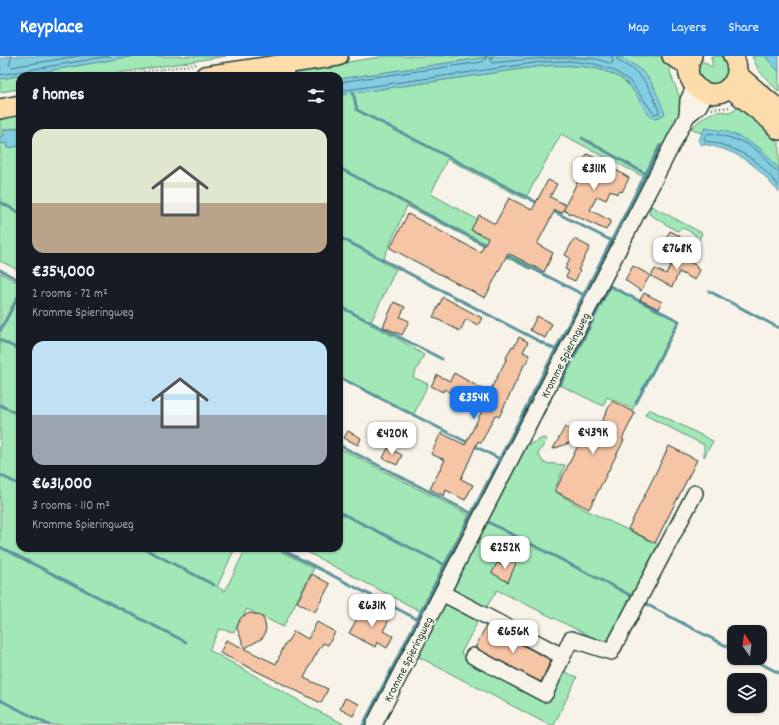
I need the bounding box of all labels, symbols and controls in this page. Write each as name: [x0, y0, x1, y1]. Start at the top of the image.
text: Keyplace: [20, 15, 83, 42]
text: Map: [628, 18, 649, 38]
text: Layers: [671, 18, 706, 38]
text: Share: [728, 18, 759, 38]
text: 8 homes: [32, 84, 84, 108]
icon: filters: [305, 85, 327, 107]
icon: home: [144, 155, 216, 227]
pin: €311K: [566, 157, 622, 191]
text: €311K: [582, 160, 606, 179]
pin: €768K: [649, 237, 705, 271]
text: €768K: [662, 240, 692, 259]
text: €354,000: [32, 261, 95, 285]
text: 2 rooms · 72 m²: [32, 285, 108, 304]
text: Kromme Spieringweg: [32, 304, 134, 323]
street label: Kromme Spieringweg: [537, 310, 595, 401]
icon: home: [144, 367, 216, 439]
pin: €354K: [446, 386, 502, 420]
text: €354K: [459, 389, 489, 408]
pin: €439K: [565, 421, 621, 455]
pin: €420K: [364, 422, 420, 456]
text: €439K: [578, 424, 608, 443]
text: €420K: [376, 425, 408, 444]
text: €631,000: [32, 473, 92, 497]
text: 3 rooms · 110 m²: [32, 497, 110, 516]
text: Kromme Spieringweg: [32, 516, 134, 535]
pin: €252K: [477, 536, 533, 570]
text: €252K: [490, 539, 520, 558]
pin: €631K: [344, 594, 400, 628]
text: €631K: [358, 597, 386, 616]
street label: Kromme Spieringweg: [380, 614, 438, 705]
pin: €656K: [485, 620, 541, 654]
text: €656K: [497, 623, 529, 642]
north arrow: [727, 625, 767, 665]
map controls: [727, 625, 767, 713]
button: layers: [727, 673, 767, 713]

